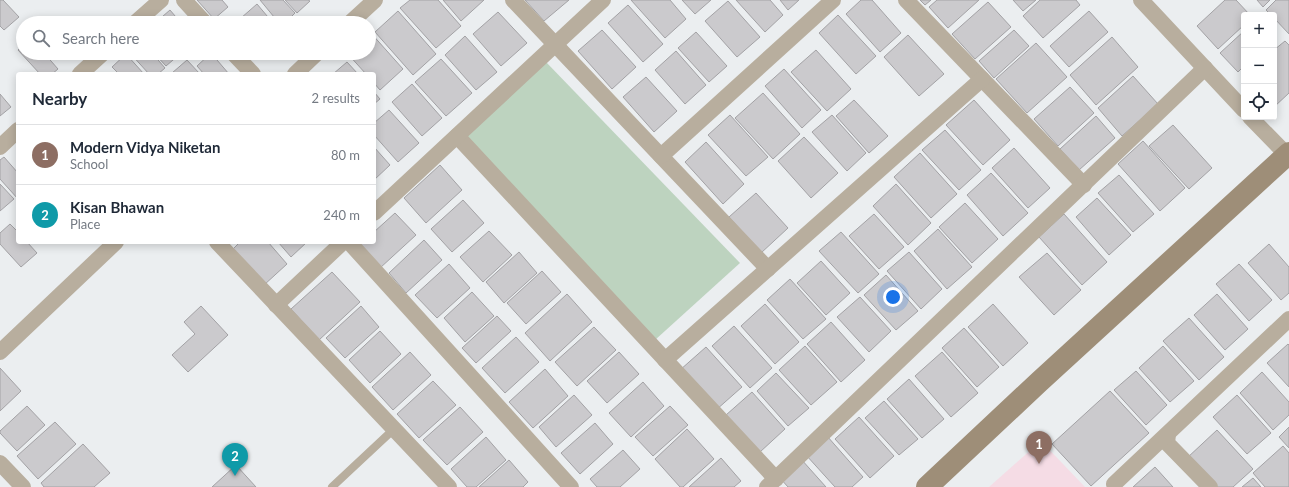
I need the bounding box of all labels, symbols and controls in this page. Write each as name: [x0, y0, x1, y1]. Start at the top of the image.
map controls: [1241, 12, 1277, 120]
button: +: [1241, 12, 1277, 48]
search box: [16, 16, 376, 60]
icon: search: [30, 27, 52, 49]
text: Search here: [62, 29, 139, 47]
button: −: [1241, 48, 1277, 84]
button: locate: [1241, 84, 1277, 120]
text: Nearby: [32, 88, 87, 109]
text: 2 results: [312, 90, 360, 106]
text: Modern Vidya Niketan: [70, 138, 220, 156]
text: 1: [41, 147, 49, 163]
text: 80 m: [331, 147, 360, 163]
text: School: [70, 156, 108, 172]
text: Kisan Bhawan: [70, 198, 164, 216]
text: 2: [41, 207, 49, 223]
text: 240 m: [323, 207, 360, 223]
text: Place: [70, 216, 100, 232]
your location: [883, 287, 903, 307]
pin: 1: [1026, 431, 1052, 464]
pin: 2: [222, 443, 248, 476]

